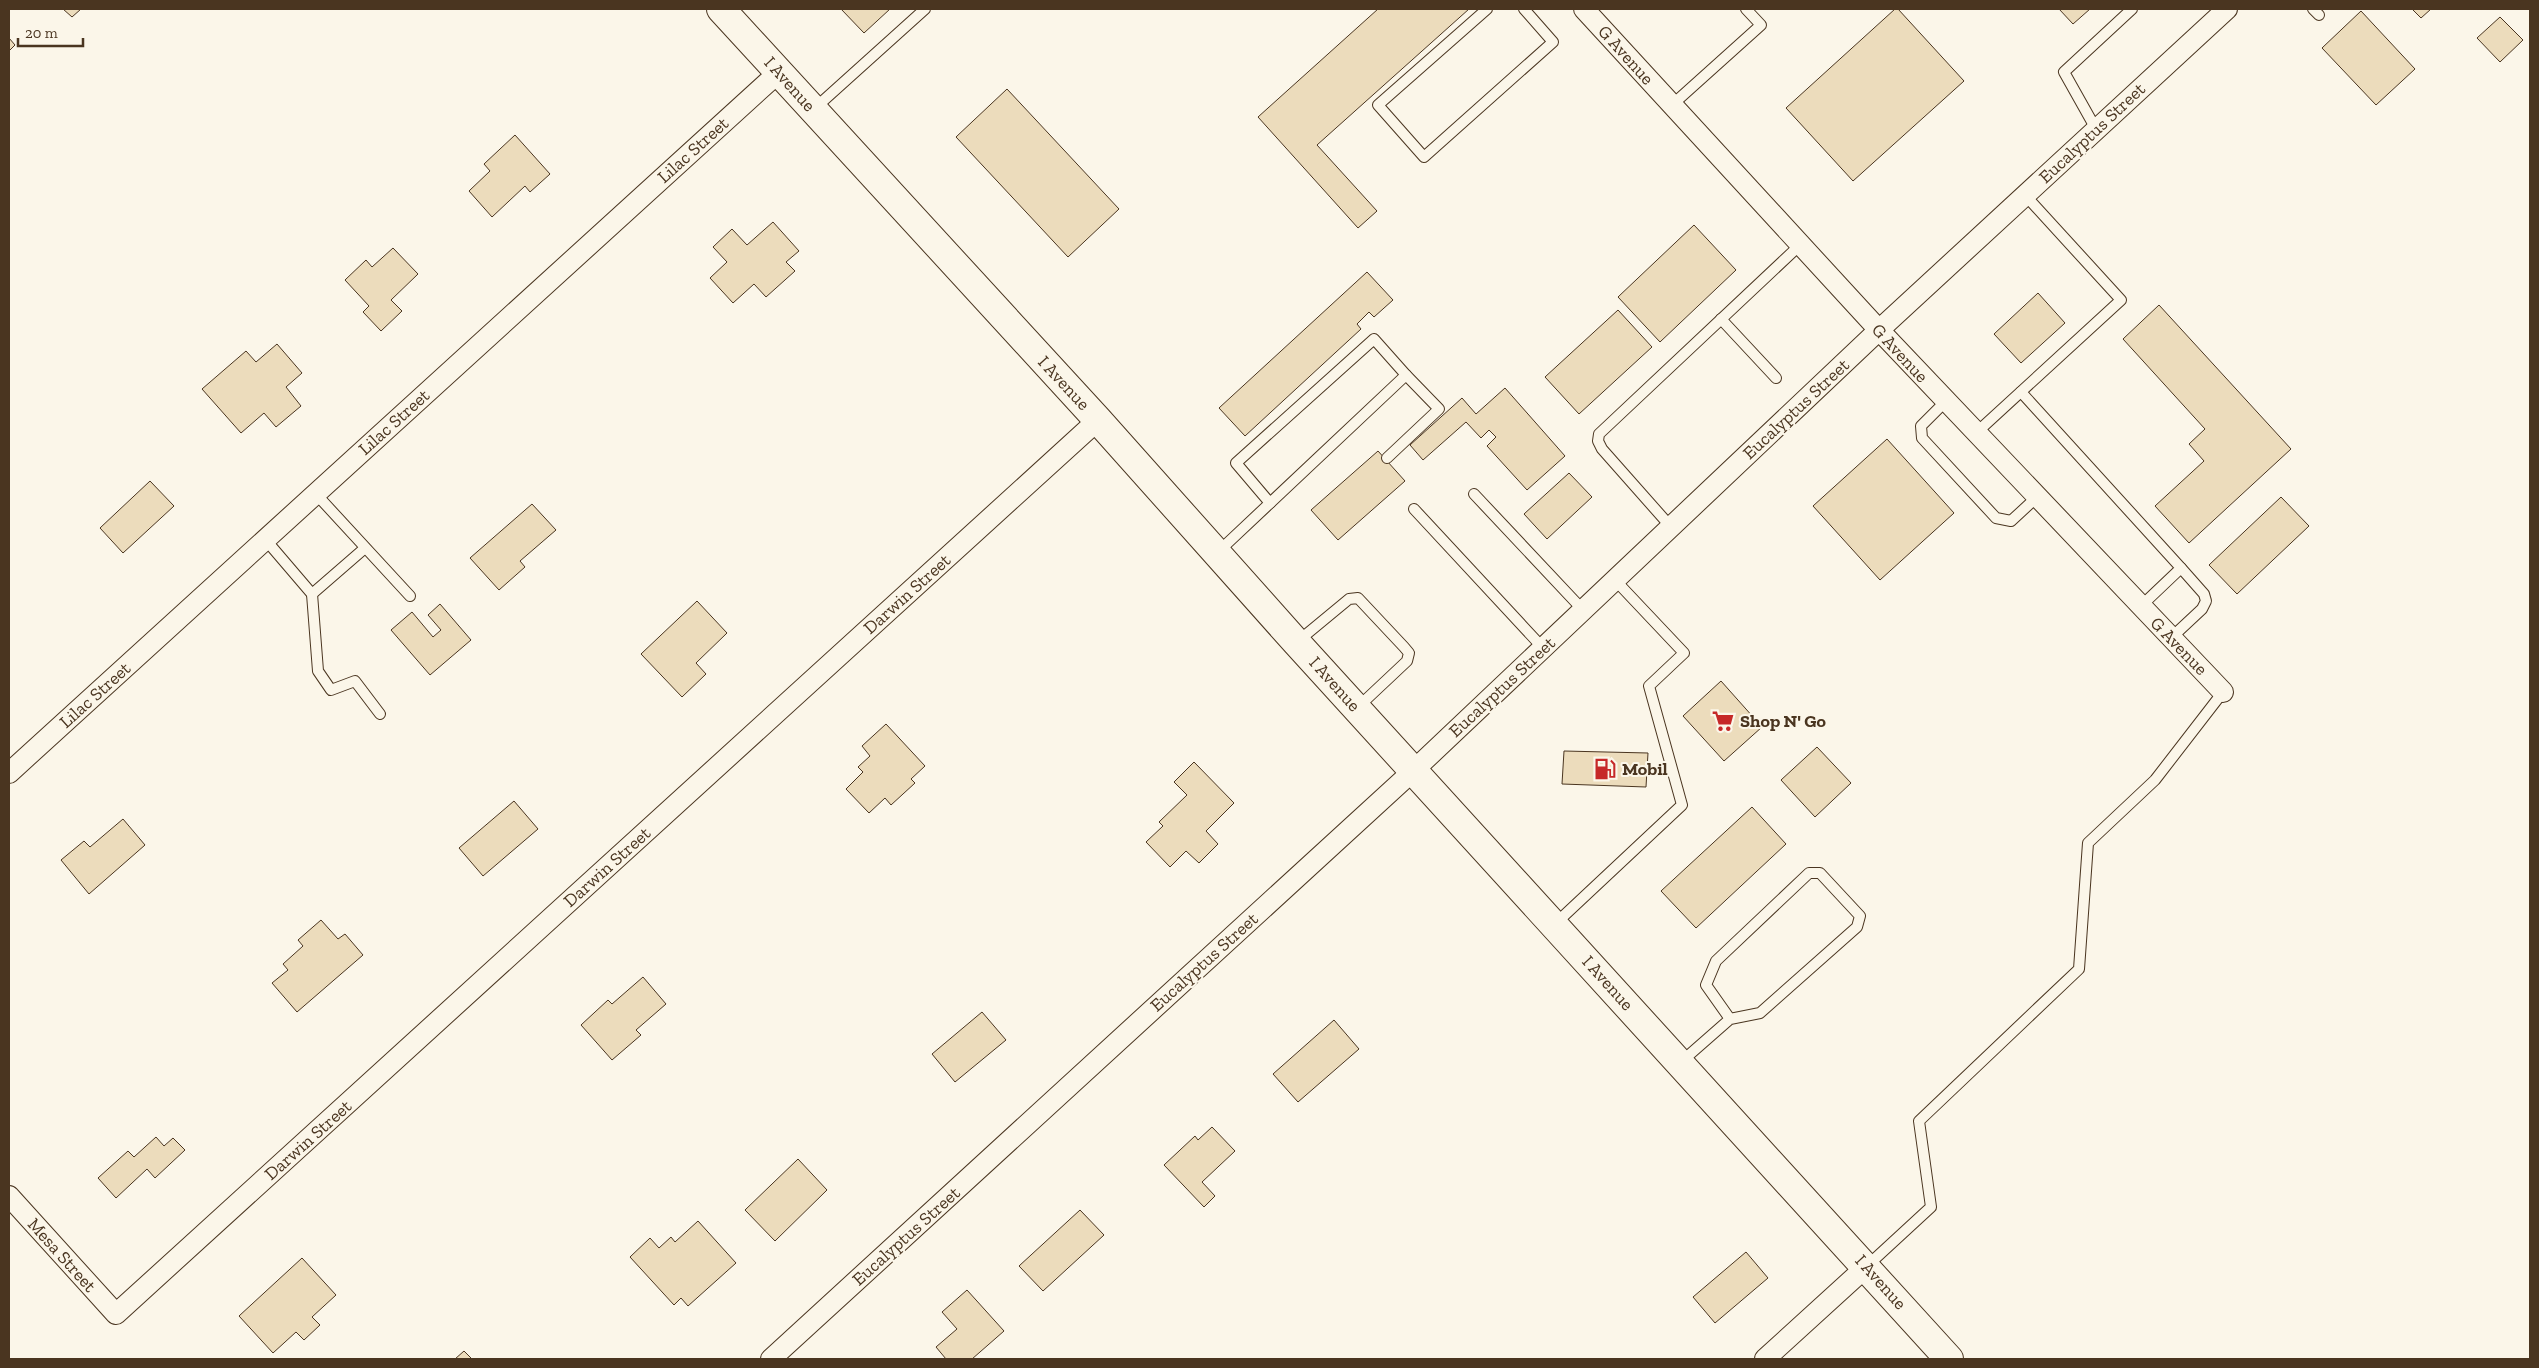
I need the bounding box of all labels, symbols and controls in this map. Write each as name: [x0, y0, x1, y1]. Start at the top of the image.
scale bar: [18, 15, 82, 47]
street label: G Avenue: [1593, 21, 1659, 89]
text: 20 m: [25, 24, 58, 42]
street label: I Avenue: [760, 52, 820, 116]
street label: Eucalyptus Street: [2034, 78, 2150, 188]
street label: Lilac Street: [653, 112, 733, 188]
street label: G Avenue: [1867, 319, 1933, 387]
street label: I Avenue: [1033, 351, 1095, 415]
street label: Eucalyptus Street: [1738, 354, 1854, 464]
street label: Lilac Street: [354, 384, 434, 460]
street label: Darwin Street: [859, 549, 955, 639]
street label: G Avenue: [2146, 612, 2212, 680]
street label: Eucalyptus Street: [1444, 632, 1560, 742]
street label: I Avenue: [1305, 652, 1365, 716]
street label: Lilac Street: [55, 657, 135, 733]
supermarket icon: Shop N' Go: [1710, 708, 1736, 734]
place label: Shop N' Go: [1740, 710, 1827, 732]
fuel station icon: Mobil: [1592, 756, 1618, 782]
place label: Mobil: [1622, 758, 1668, 780]
street label: Darwin Street: [559, 822, 655, 912]
street label: Eucalyptus Street: [1146, 908, 1263, 1016]
street label: I Avenue: [1578, 951, 1638, 1015]
street label: Darwin Street: [260, 1095, 356, 1185]
street label: Eucalyptus Street: [848, 1182, 965, 1290]
street label: Mesa Street: [23, 1213, 101, 1297]
street label: I Avenue: [1851, 1250, 1911, 1314]

